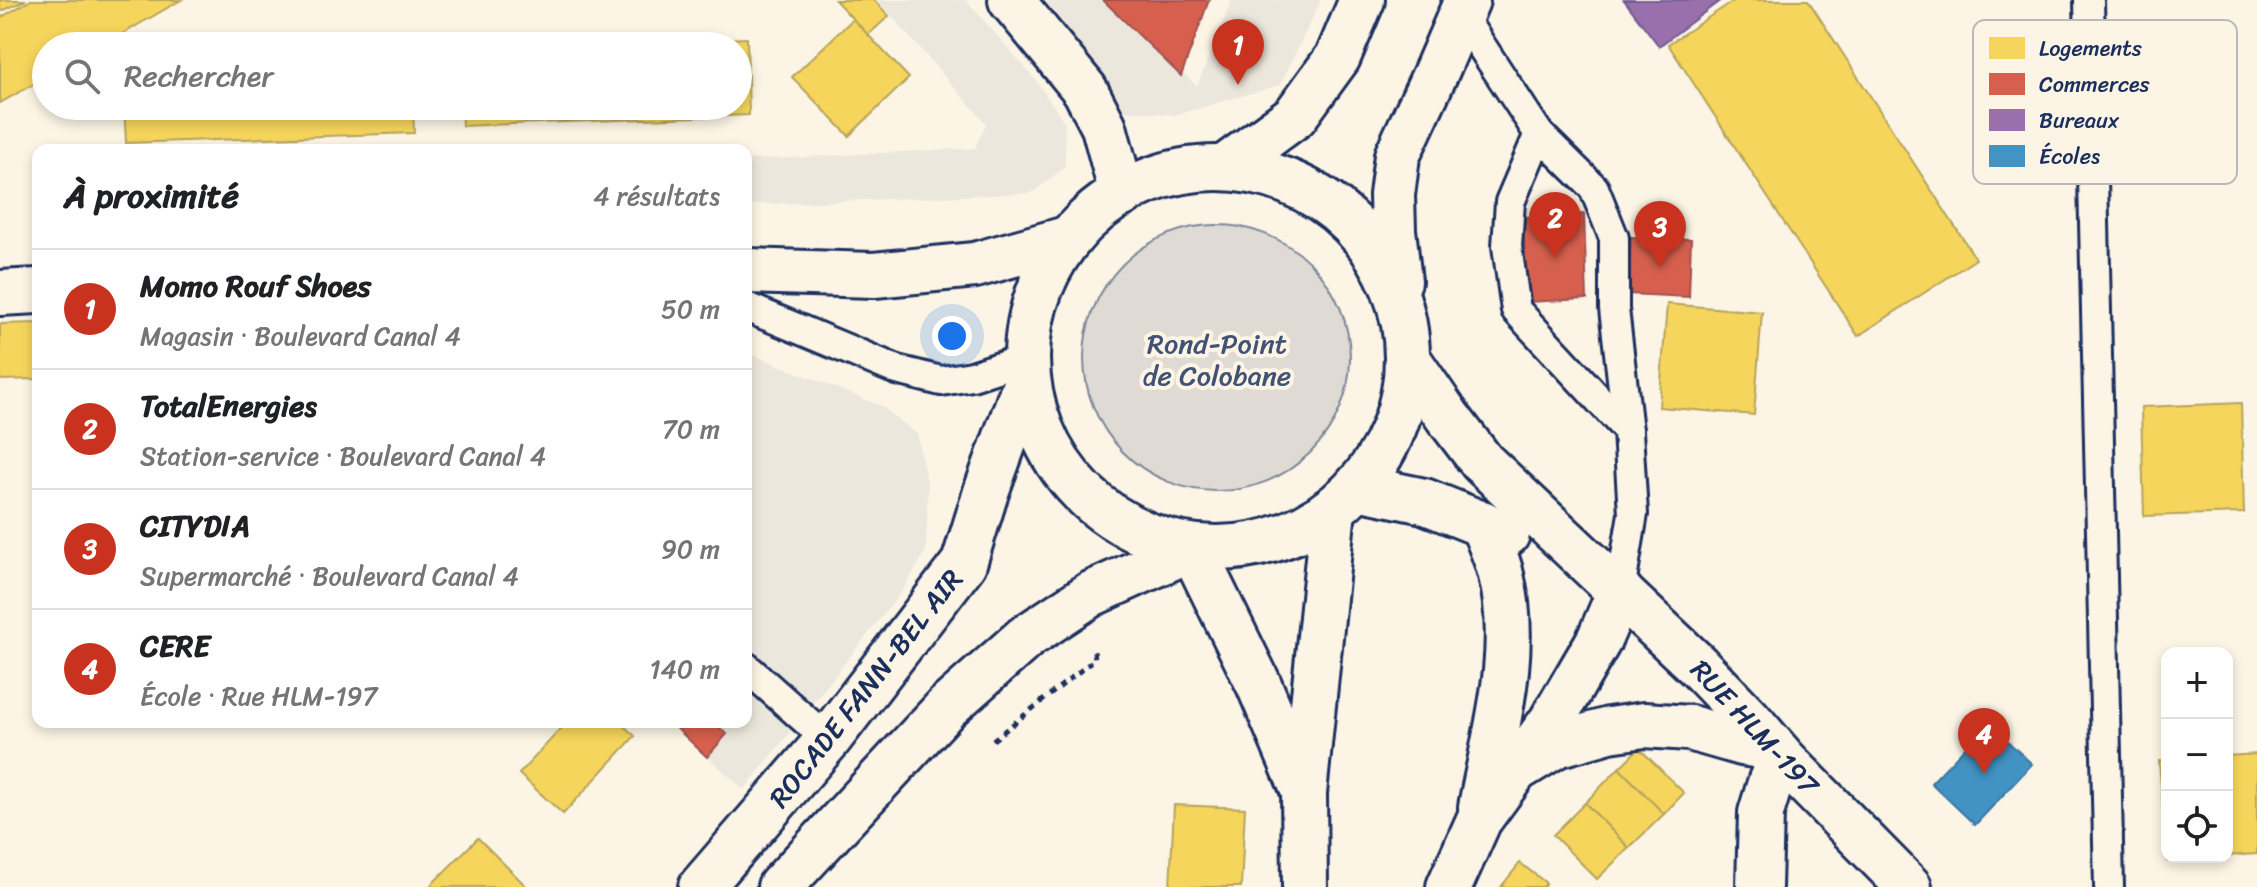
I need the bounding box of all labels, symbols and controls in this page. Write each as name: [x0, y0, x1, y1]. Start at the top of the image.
pin: 1: [1212, 19, 1264, 85]
legend: [1973, 20, 2237, 184]
text: Logements: [2039, 29, 2143, 68]
search box: [32, 32, 752, 120]
text: Rechercher: [124, 49, 274, 103]
icon: search: [60, 54, 104, 98]
text: Commerces: [2039, 65, 2151, 104]
text: Bureaux: [2039, 101, 2120, 140]
text: Écoles: [2039, 137, 2100, 176]
text: À proximité: [64, 166, 239, 226]
text: 4 résultats: [593, 173, 720, 219]
pin: 2: [1529, 192, 1581, 258]
pin: 3: [1634, 201, 1686, 267]
text: Momo Rouf Shoes: [140, 259, 371, 313]
text: 1: [84, 286, 96, 332]
text: 50 m: [661, 286, 720, 332]
text: Magasin · Boulevard Canal 4: [140, 313, 461, 359]
your location: [932, 316, 972, 356]
park label: Rond-Point de Colobane: [1143, 319, 1291, 400]
text: TotalEnergies: [140, 379, 317, 433]
text: 2: [82, 406, 98, 452]
text: 70 m: [662, 406, 720, 452]
text: Station-service · Boulevard Canal 4: [140, 433, 546, 479]
text: CITYDIA: [140, 499, 250, 553]
text: 3: [83, 526, 97, 572]
text: 90 m: [661, 526, 720, 572]
text: Supermarché · Boulevard Canal 4: [140, 553, 519, 599]
street label: ROCADE FANN-BEL AIR: [756, 558, 975, 819]
text: CERE: [140, 619, 210, 673]
text: 4: [82, 646, 98, 692]
text: 140 m: [649, 646, 720, 692]
map controls: [2161, 647, 2233, 863]
button: +: [2161, 647, 2233, 719]
street label: RUE HLM-197: [1678, 648, 1833, 808]
text: École · Rue HLM-197: [140, 673, 377, 719]
pin: 4: [1958, 708, 2010, 774]
button: −: [2161, 719, 2233, 791]
button: locate: [2161, 791, 2233, 863]

